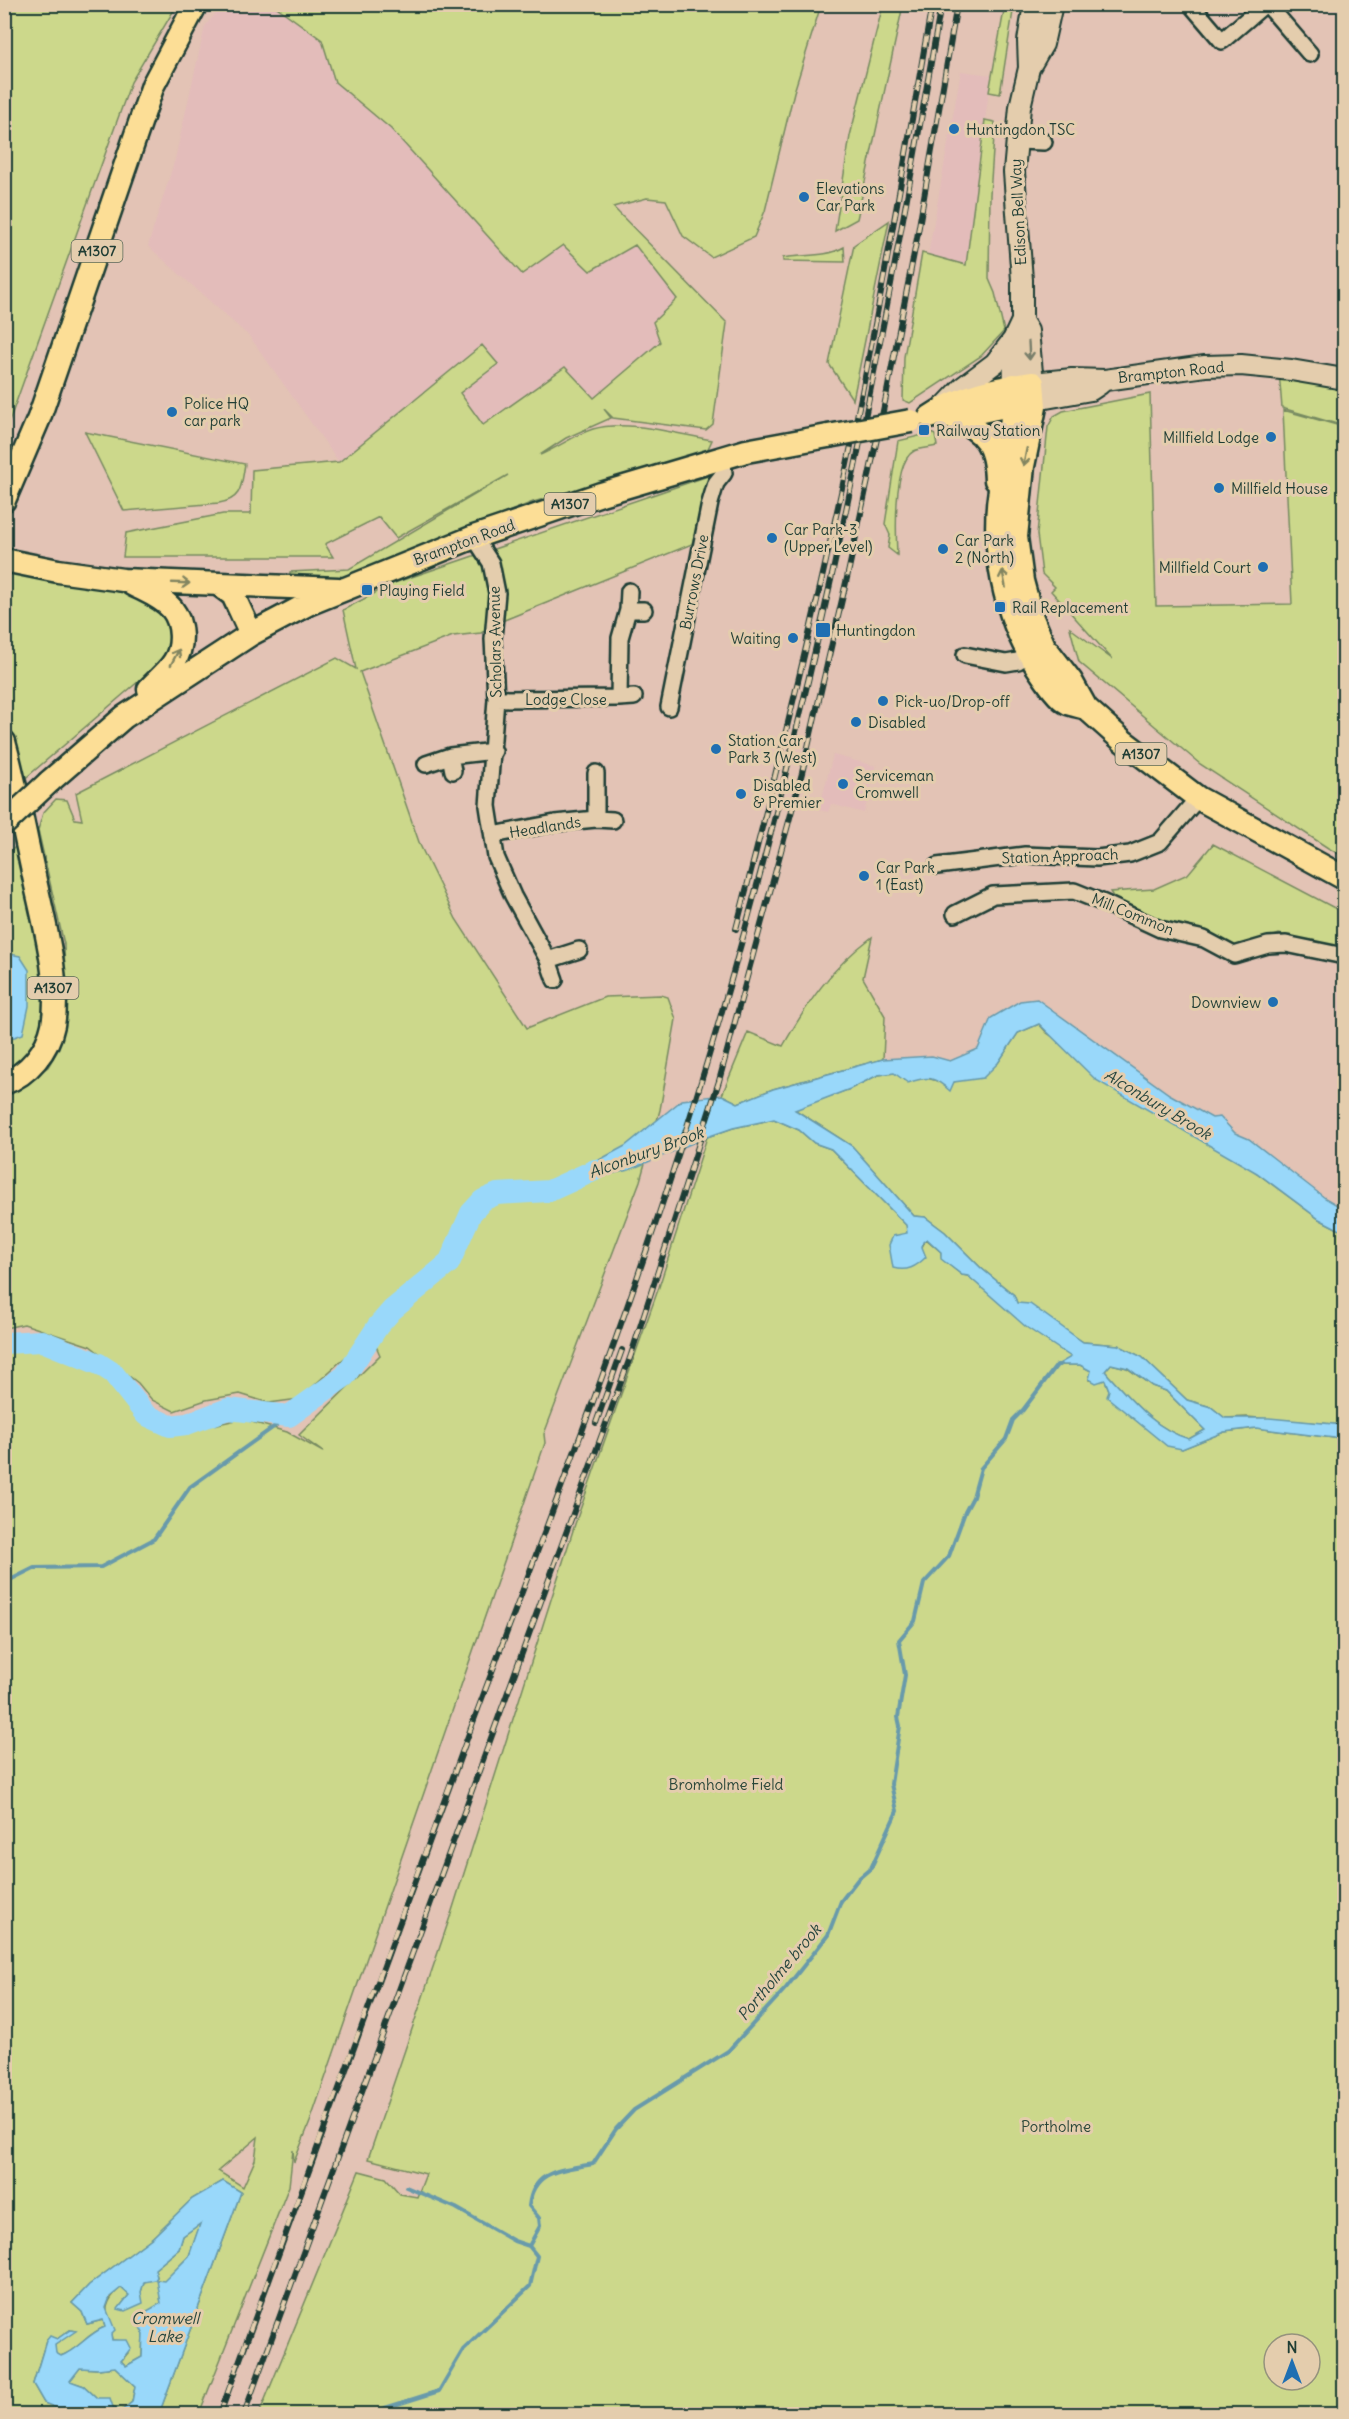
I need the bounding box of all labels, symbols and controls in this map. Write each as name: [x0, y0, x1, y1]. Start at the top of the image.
place label: Huntingdon TSC: [966, 120, 1075, 139]
marker: Huntingdon TSC: [947, 122, 961, 136]
street label: Edison Bell Way: [1006, 158, 1030, 266]
place label: Elevations Car Park: [816, 179, 885, 215]
marker: Elevations Car Park: [797, 190, 811, 204]
road number: A1307: [72, 240, 122, 262]
one-way arrow: [1024, 340, 1035, 360]
street label: Brampton Road: [1117, 357, 1225, 387]
place label: Police HQ car park: [184, 394, 249, 430]
marker: Police HQ car park: [165, 405, 179, 419]
place label: Railway Station: [936, 421, 1041, 440]
marker: Railway Station: [917, 423, 931, 437]
place label: Millfield Lodge: [1163, 428, 1259, 447]
marker: Millfield Lodge: [1264, 430, 1278, 444]
one-way arrow: [1019, 447, 1030, 467]
place label: Millfield House: [1231, 479, 1328, 498]
marker: Millfield House: [1212, 481, 1226, 495]
road number: A1307: [544, 493, 596, 515]
street label: Brampton Road: [411, 515, 518, 569]
place label: Car Park-3 (Upper Level): [784, 520, 873, 556]
marker: Car Park-3 (Upper Level): [765, 531, 779, 545]
place label: Car Park 2 (North): [955, 531, 1014, 567]
street label: Burrows Drive: [675, 533, 713, 631]
marker: Car Park 2 (North): [936, 542, 950, 556]
place label: Millfield Court: [1159, 558, 1251, 577]
marker: Millfield Court: [1256, 560, 1270, 574]
one-way arrow: [998, 569, 1009, 589]
one-way arrow: [170, 578, 190, 589]
place label: Playing Field: [379, 581, 465, 600]
marker: Playing Field: [360, 583, 374, 597]
street label: Scholars Avenue: [485, 586, 505, 698]
place label: Rail Replacement: [1012, 598, 1128, 617]
marker: Rail Replacement: [993, 600, 1007, 614]
marker: Huntingdon: [814, 621, 832, 639]
place label: Huntingdon: [836, 621, 916, 640]
place label: Waiting: [730, 629, 781, 648]
marker: Waiting: [786, 631, 800, 645]
one-way arrow: [169, 649, 181, 666]
street label: Lodge Close: [525, 690, 607, 709]
place label: Pick-uo/Drop-off: [895, 692, 1011, 711]
marker: Pick-uo/Drop-off: [876, 694, 890, 708]
place label: Disabled: [868, 713, 926, 732]
marker: Disabled: [849, 715, 863, 729]
place label: Station Car Park 3 (West): [728, 731, 817, 767]
marker: Station Car Park 3 (West): [709, 742, 723, 756]
road number: A1307: [1116, 743, 1166, 765]
place label: Serviceman Cromwell: [855, 766, 934, 802]
place label: Disabled & Premier: [753, 776, 822, 812]
marker: Serviceman Cromwell: [836, 777, 850, 791]
marker: Disabled & Premier: [734, 787, 748, 801]
street label: Headlands: [508, 812, 582, 842]
street label: Station Approach: [1001, 844, 1119, 868]
place label: Car Park 1 (East): [876, 858, 935, 894]
marker: Car Park 1 (East): [857, 869, 871, 883]
street label: Mill Common: [1089, 889, 1177, 939]
road number: A1307: [28, 977, 78, 999]
place label: Downview: [1191, 993, 1261, 1012]
marker: Downview: [1266, 995, 1280, 1009]
water label: Alconbury Brook: [1101, 1064, 1216, 1145]
water label: Alconbury Brook: [586, 1121, 708, 1182]
park label: Bromholme Field: [669, 1775, 784, 1794]
water label: Portholme brook: [733, 1918, 826, 2024]
park label: Portholme: [1021, 2117, 1091, 2136]
water label: Cromwell Lake: [131, 2308, 201, 2346]
north arrow: [1262, 2332, 1322, 2392]
text: N: [1286, 2337, 1298, 2357]

